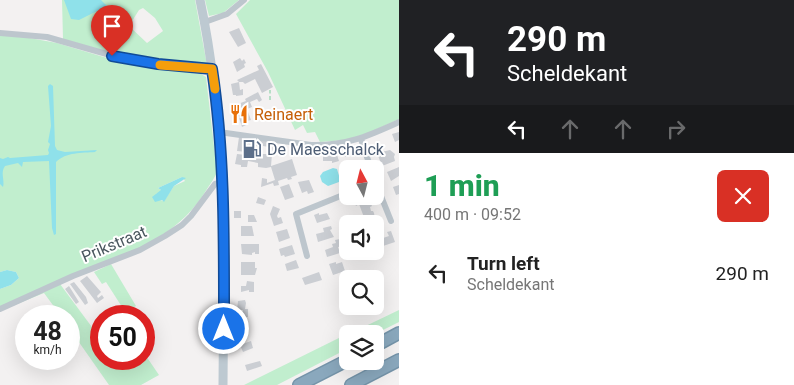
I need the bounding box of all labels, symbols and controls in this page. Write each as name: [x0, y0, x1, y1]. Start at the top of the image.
pin: [91, 5, 133, 56]
icon: arrive: [98, 12, 126, 40]
text: 290 m: [507, 19, 606, 60]
icon: left: [424, 20, 489, 85]
text: Scheldekant: [507, 61, 627, 86]
restaurant icon: Reinaert: [228, 103, 250, 125]
place label: Reinaert: [254, 105, 313, 124]
icon: left: [503, 115, 531, 143]
icon: ahead: [556, 115, 584, 143]
icon: ahead: [609, 115, 637, 143]
icon: right: [662, 115, 690, 143]
fuel station icon: De Maesschalck: [241, 138, 263, 160]
place label: De Maesschalck: [267, 140, 385, 159]
north arrow: [339, 160, 384, 205]
map controls: [339, 160, 384, 370]
text: 1 min: [424, 168, 500, 203]
button: close: [717, 170, 769, 222]
text: 400 m · 09:52: [424, 205, 521, 224]
button: sound: [339, 215, 384, 260]
street label: Prikstraat: [79, 222, 149, 266]
text: Turn left: [467, 252, 540, 275]
icon: left: [424, 259, 452, 287]
text: 290 m: [716, 262, 769, 285]
button: search: [339, 270, 384, 315]
text: Scheldekant: [467, 275, 554, 294]
position arrow: [197, 302, 249, 354]
speed limit sign: 50: [90, 305, 155, 370]
text: 48: [33, 317, 62, 346]
button: layers: [339, 325, 384, 370]
text: km/h: [33, 343, 62, 357]

